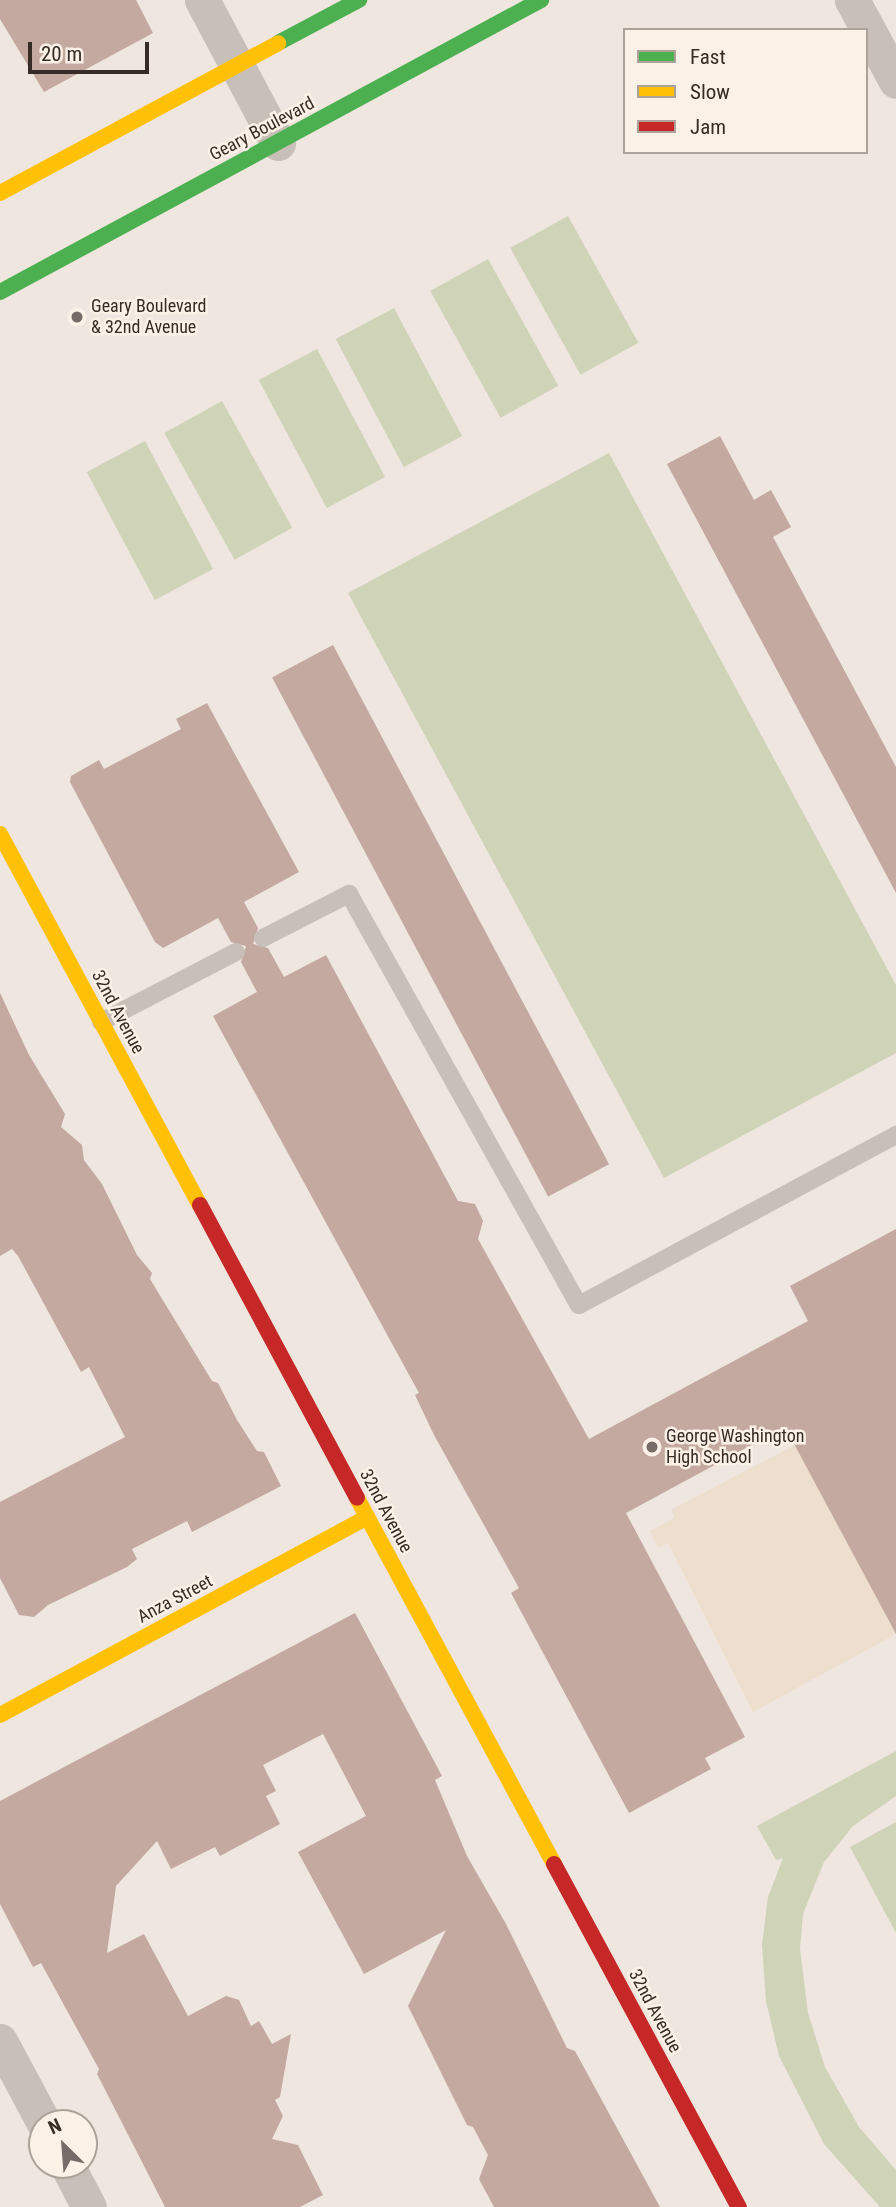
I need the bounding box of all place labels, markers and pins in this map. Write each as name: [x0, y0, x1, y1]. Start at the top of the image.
place label: Geary Boulevard & 32nd Avenue: [91, 296, 206, 338]
marker: Geary Boulevard & 32nd Avenue: [69, 309, 85, 325]
place label: George Washington High School: [666, 1426, 804, 1468]
marker: George Washington High School: [644, 1439, 660, 1455]

